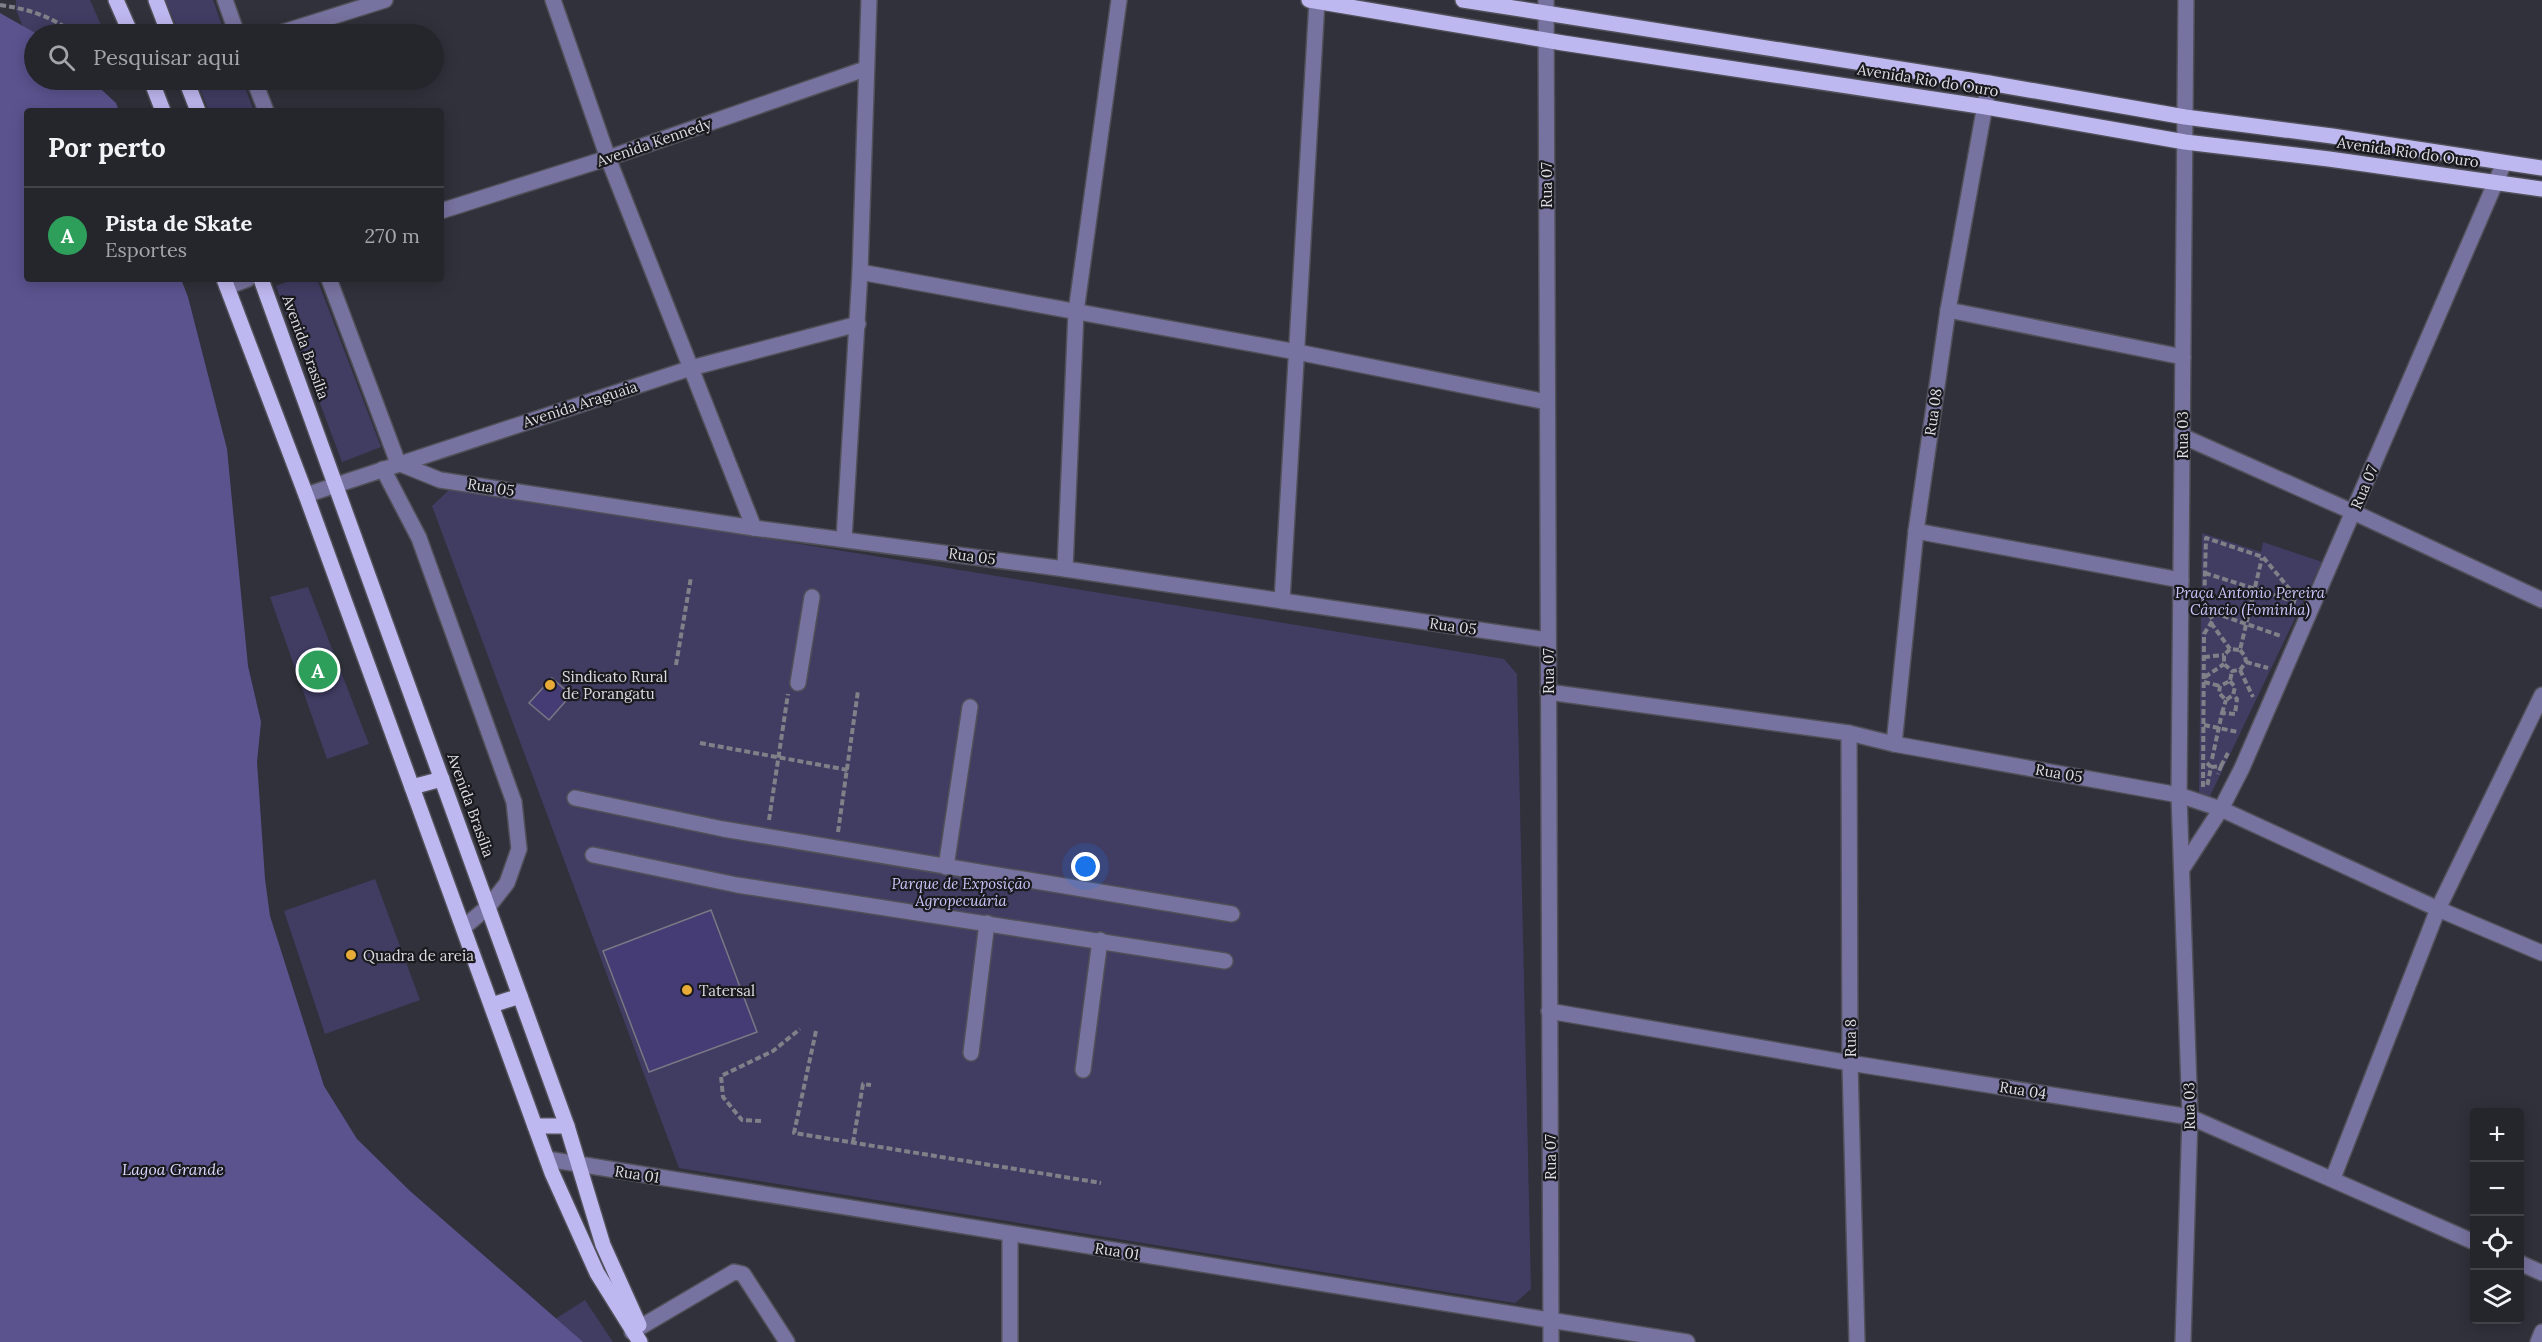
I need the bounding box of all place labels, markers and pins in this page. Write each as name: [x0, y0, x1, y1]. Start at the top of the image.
pin: A: [298, 648, 338, 692]
place label: Sindicato Rural de Porangatu: [562, 667, 668, 703]
marker: Sindicato Rural de Porangatu: [543, 678, 557, 692]
place label: Quadra de areia: [363, 946, 474, 965]
marker: Quadra de areia: [344, 948, 358, 962]
place label: Tatersal: [699, 981, 755, 1000]
marker: Tatersal: [680, 983, 694, 997]

